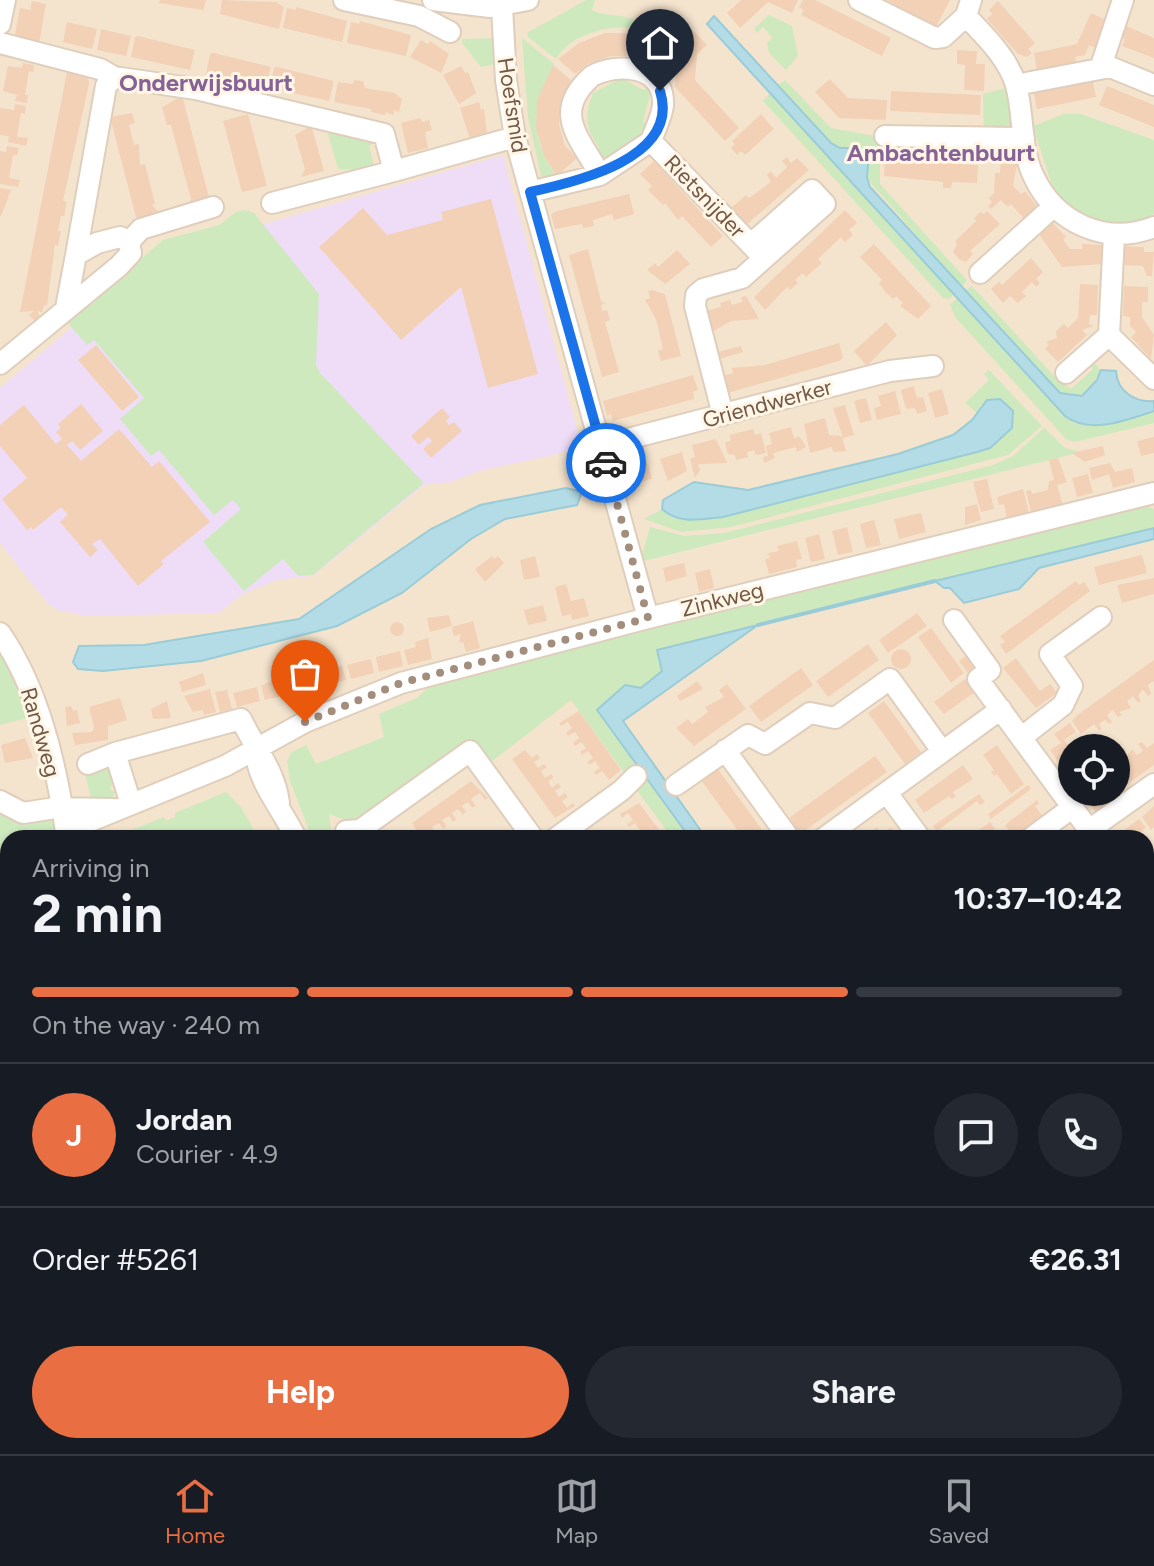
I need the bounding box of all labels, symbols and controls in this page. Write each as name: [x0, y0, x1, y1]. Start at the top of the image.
pin: [626, 9, 694, 91]
icon: home: [638, 21, 682, 65]
street label: Hoefsmid: [492, 55, 533, 155]
district label: Onderwijsbuurt: [119, 68, 293, 97]
district label: Ambachtenbuurt: [847, 138, 1035, 167]
street label: Rietsnijder: [658, 149, 751, 244]
street label: Griendwerker: [700, 373, 835, 434]
courier: [566, 423, 646, 503]
icon: car: [584, 441, 628, 485]
street label: Zinkweg: [678, 576, 766, 623]
pin: [271, 640, 339, 722]
icon: bag: [283, 652, 327, 696]
street label: Randweg: [15, 684, 66, 780]
map controls: [1058, 734, 1130, 806]
button: locate: [1058, 734, 1130, 806]
text: Arriving in: [32, 852, 150, 884]
text: 10:37–10:42: [954, 880, 1122, 917]
text: 2 min: [32, 883, 163, 945]
text: On the way · 240 m: [32, 1009, 260, 1041]
button: chat: [934, 1093, 1018, 1177]
button: phone: [1038, 1093, 1122, 1177]
text: Jordan: [136, 1101, 232, 1138]
text: J: [66, 1117, 82, 1154]
text: Courier · 4.9: [136, 1138, 278, 1170]
text: Order #5261: [32, 1241, 199, 1278]
text: €26.31: [1030, 1241, 1122, 1278]
button: Help: [32, 1346, 569, 1438]
button: Share: [585, 1346, 1122, 1438]
tab: Home: [165, 1474, 225, 1549]
tab: Map: [555, 1474, 599, 1549]
tab: Saved: [928, 1474, 989, 1549]

